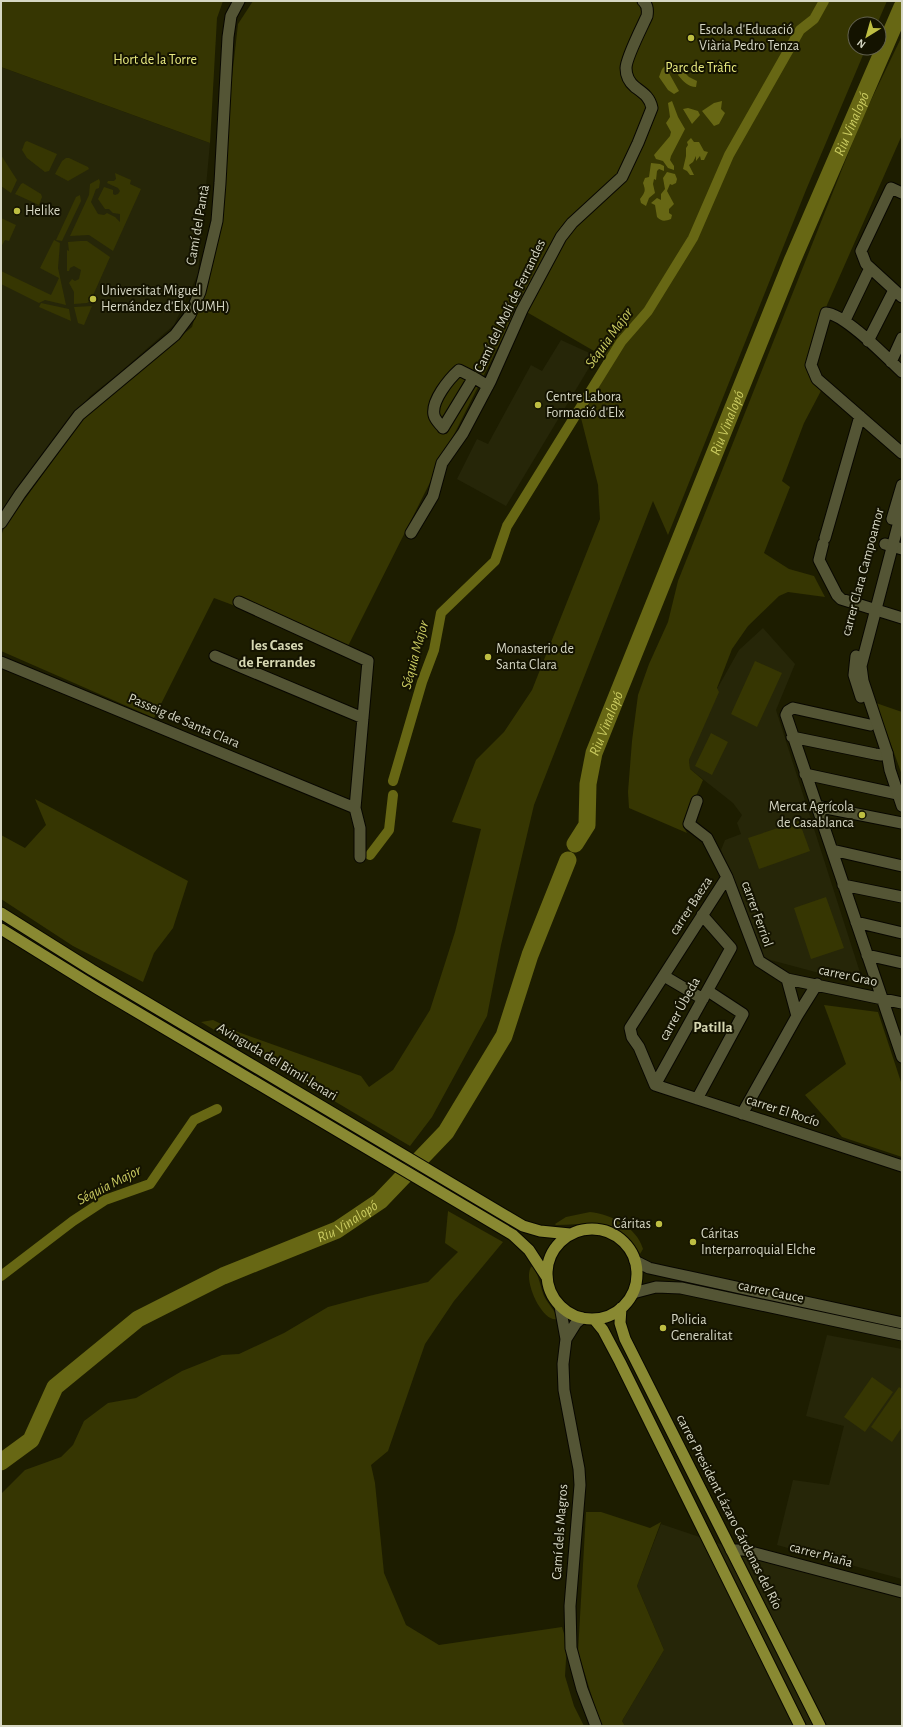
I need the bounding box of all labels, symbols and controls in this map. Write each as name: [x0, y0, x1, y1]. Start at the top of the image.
north arrow: [847, 16, 887, 56]
place label: Escola d'Educació Viària Pedro Tenza: [699, 23, 800, 53]
marker: Escola d'Educació Viària Pedro Tenza: [686, 33, 696, 43]
text: N: [855, 37, 868, 50]
park label: Hort de la Torre: [113, 53, 197, 67]
park label: Parc de Tràfic: [665, 61, 737, 75]
water label: Riu Vinalopó: [831, 90, 872, 158]
street label: Camí del Pantà: [184, 183, 212, 266]
place label: Helike: [25, 204, 60, 218]
marker: Helike: [12, 206, 22, 216]
street label: Camí del Molí de Ferrandes: [472, 237, 548, 375]
place label: Universitat Miguel Hernández d'Elx (UMH): [101, 284, 230, 314]
marker: Universitat Miguel Hernández d'Elx (UMH): [88, 294, 98, 304]
water label: Séquia Major: [582, 304, 636, 371]
water label: Riu Vinalopó: [707, 388, 747, 457]
place label: Centre Labora Formació d'Elx: [546, 390, 624, 420]
marker: Centre Labora Formació d'Elx: [533, 400, 543, 410]
street label: carrer Clara Campoamor: [839, 506, 887, 637]
water label: Séquia Major: [399, 618, 432, 691]
district label: les Cases de Ferrandes: [239, 638, 316, 670]
place label: Monasterio de Santa Clara: [496, 642, 574, 672]
marker: Monasterio de Santa Clara: [483, 652, 493, 662]
water label: Riu Vinalopó: [586, 689, 626, 758]
street label: Passeig de Santa Clara: [126, 691, 242, 751]
place label: Mercat Agrícola de Casablanca: [769, 800, 855, 830]
marker: Mercat Agrícola de Casablanca: [857, 810, 867, 820]
street label: carrer Baeza: [667, 874, 715, 938]
street label: carrer Ferriol: [739, 879, 775, 949]
street label: carrer Grao: [817, 963, 879, 989]
street label: carrer Úbeda: [654, 973, 703, 1043]
district label: Patilla: [693, 1020, 733, 1035]
street label: Avinguda del Bimil·lenari: [215, 1021, 339, 1103]
street label: carrer El Rocío: [745, 1093, 822, 1129]
water label: Séquia Major: [74, 1162, 145, 1208]
water label: Riu Vinalopó: [315, 1197, 380, 1245]
place label: Cáritas: [613, 1217, 651, 1231]
marker: Cáritas: [654, 1219, 664, 1229]
place label: Cáritas Interparroquial Elche: [701, 1227, 816, 1257]
marker: Cáritas Interparroquial Elche: [688, 1237, 698, 1247]
street label: carrer Cauce: [737, 1278, 805, 1306]
place label: Policia Generalitat: [671, 1313, 733, 1343]
marker: Policia Generalitat: [658, 1323, 668, 1333]
street label: carrer President Lázaro Cárdenas del Río: [674, 1412, 785, 1612]
street label: Camí dels Magros: [550, 1484, 570, 1580]
street label: carrer Piaña: [788, 1540, 855, 1570]

